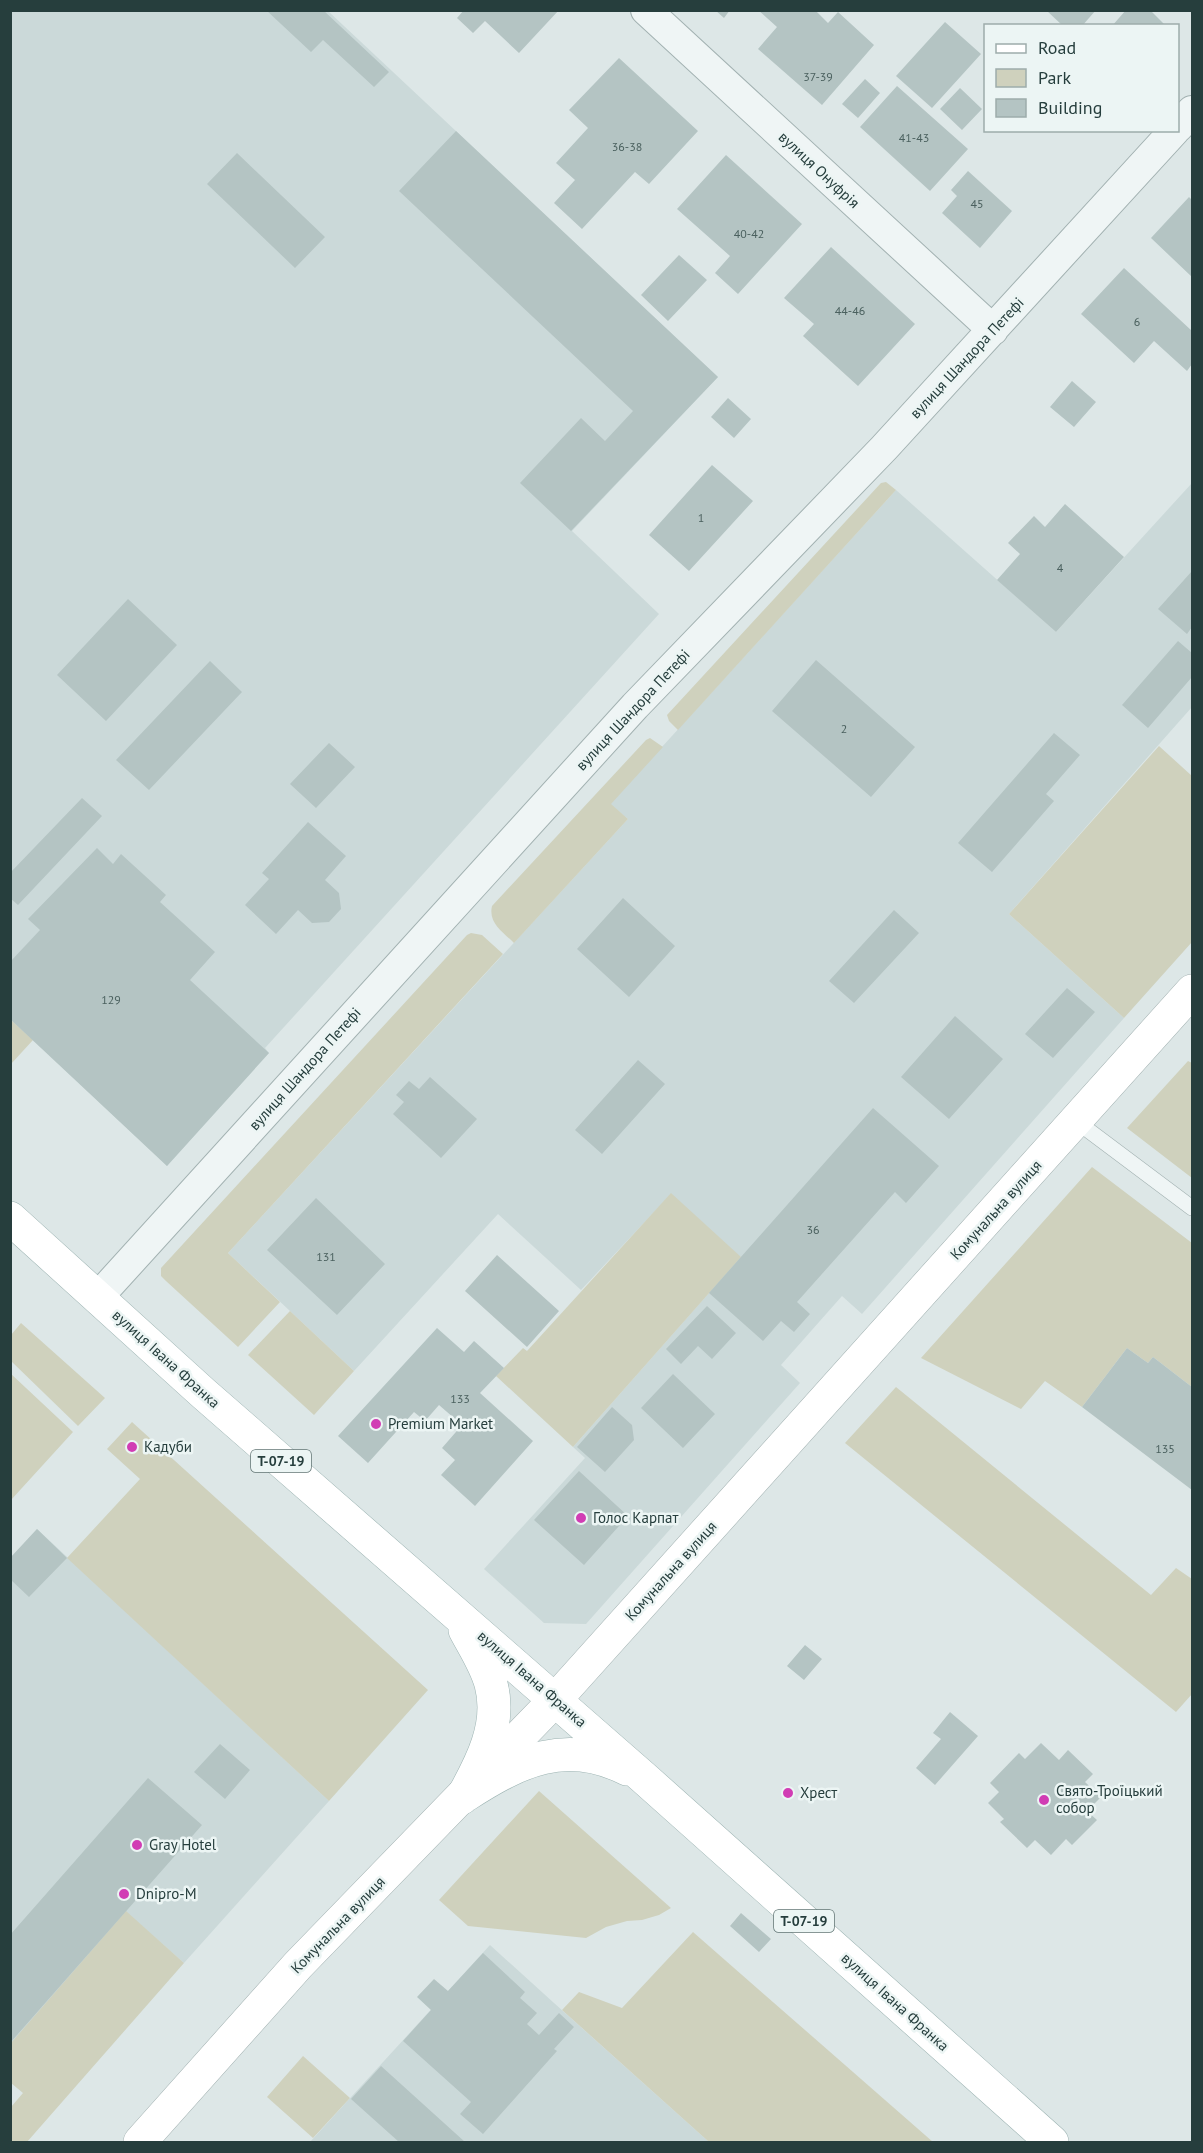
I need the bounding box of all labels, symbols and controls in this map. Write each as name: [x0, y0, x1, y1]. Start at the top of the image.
legend: [984, 24, 1179, 132]
text: Road: [1038, 36, 1076, 59]
text: Park: [1038, 66, 1071, 89]
house number: 37-39: [803, 69, 833, 84]
text: Building: [1038, 96, 1102, 119]
street label: вулиця Онуфрія: [775, 127, 864, 212]
house number: 41-43: [899, 130, 929, 145]
house number: 36-38: [612, 139, 642, 154]
house number: 45: [970, 196, 984, 211]
house number: 40-42: [734, 226, 764, 241]
street label: вулиця Шандора Петефі: [906, 293, 1028, 422]
house number: 44-46: [835, 303, 865, 318]
house number: 6: [1134, 314, 1140, 329]
house number: 1: [698, 510, 704, 525]
house number: 4: [1057, 560, 1064, 575]
street label: вулиця Шандора Петефі: [572, 645, 694, 774]
house number: 2: [841, 721, 847, 736]
house number: 129: [101, 992, 121, 1007]
street label: вулиця Шандора Петефі: [244, 1003, 365, 1134]
street label: Комунальна вулиця: [946, 1156, 1045, 1264]
house number: 36: [806, 1222, 820, 1237]
house number: 131: [316, 1249, 336, 1264]
street label: вулиця Івана Франка: [109, 1305, 224, 1412]
house number: 133: [450, 1391, 470, 1406]
place label: Premium Market: [388, 1414, 493, 1433]
marker: Premium Market: [369, 1417, 383, 1431]
place label: Кадуби: [144, 1437, 192, 1456]
marker: Кадуби: [125, 1440, 139, 1454]
house number: 135: [1155, 1441, 1175, 1456]
road number: Т-07-19: [251, 1450, 311, 1472]
place label: Голос Карпат: [593, 1508, 678, 1527]
marker: Голос Карпат: [574, 1511, 588, 1525]
street label: Комунальна вулиця: [621, 1517, 720, 1625]
street label: вулиця Івана Франка: [474, 1626, 591, 1731]
place label: Свято-Троїцький собор: [1056, 1781, 1163, 1817]
place label: Хрест: [800, 1783, 837, 1802]
marker: Хрест: [781, 1786, 795, 1800]
marker: Свято-Троїцький собор: [1037, 1793, 1051, 1807]
place label: Gray Hotel: [149, 1835, 217, 1854]
marker: Gray Hotel: [130, 1838, 144, 1852]
street label: Комунальна вулиця: [286, 1872, 389, 1977]
place label: Dnipro-M: [136, 1884, 197, 1903]
marker: Dnipro-M: [117, 1887, 131, 1901]
road number: Т-07-19: [774, 1910, 834, 1932]
street label: вулиця Івана Франка: [838, 1948, 953, 2055]

